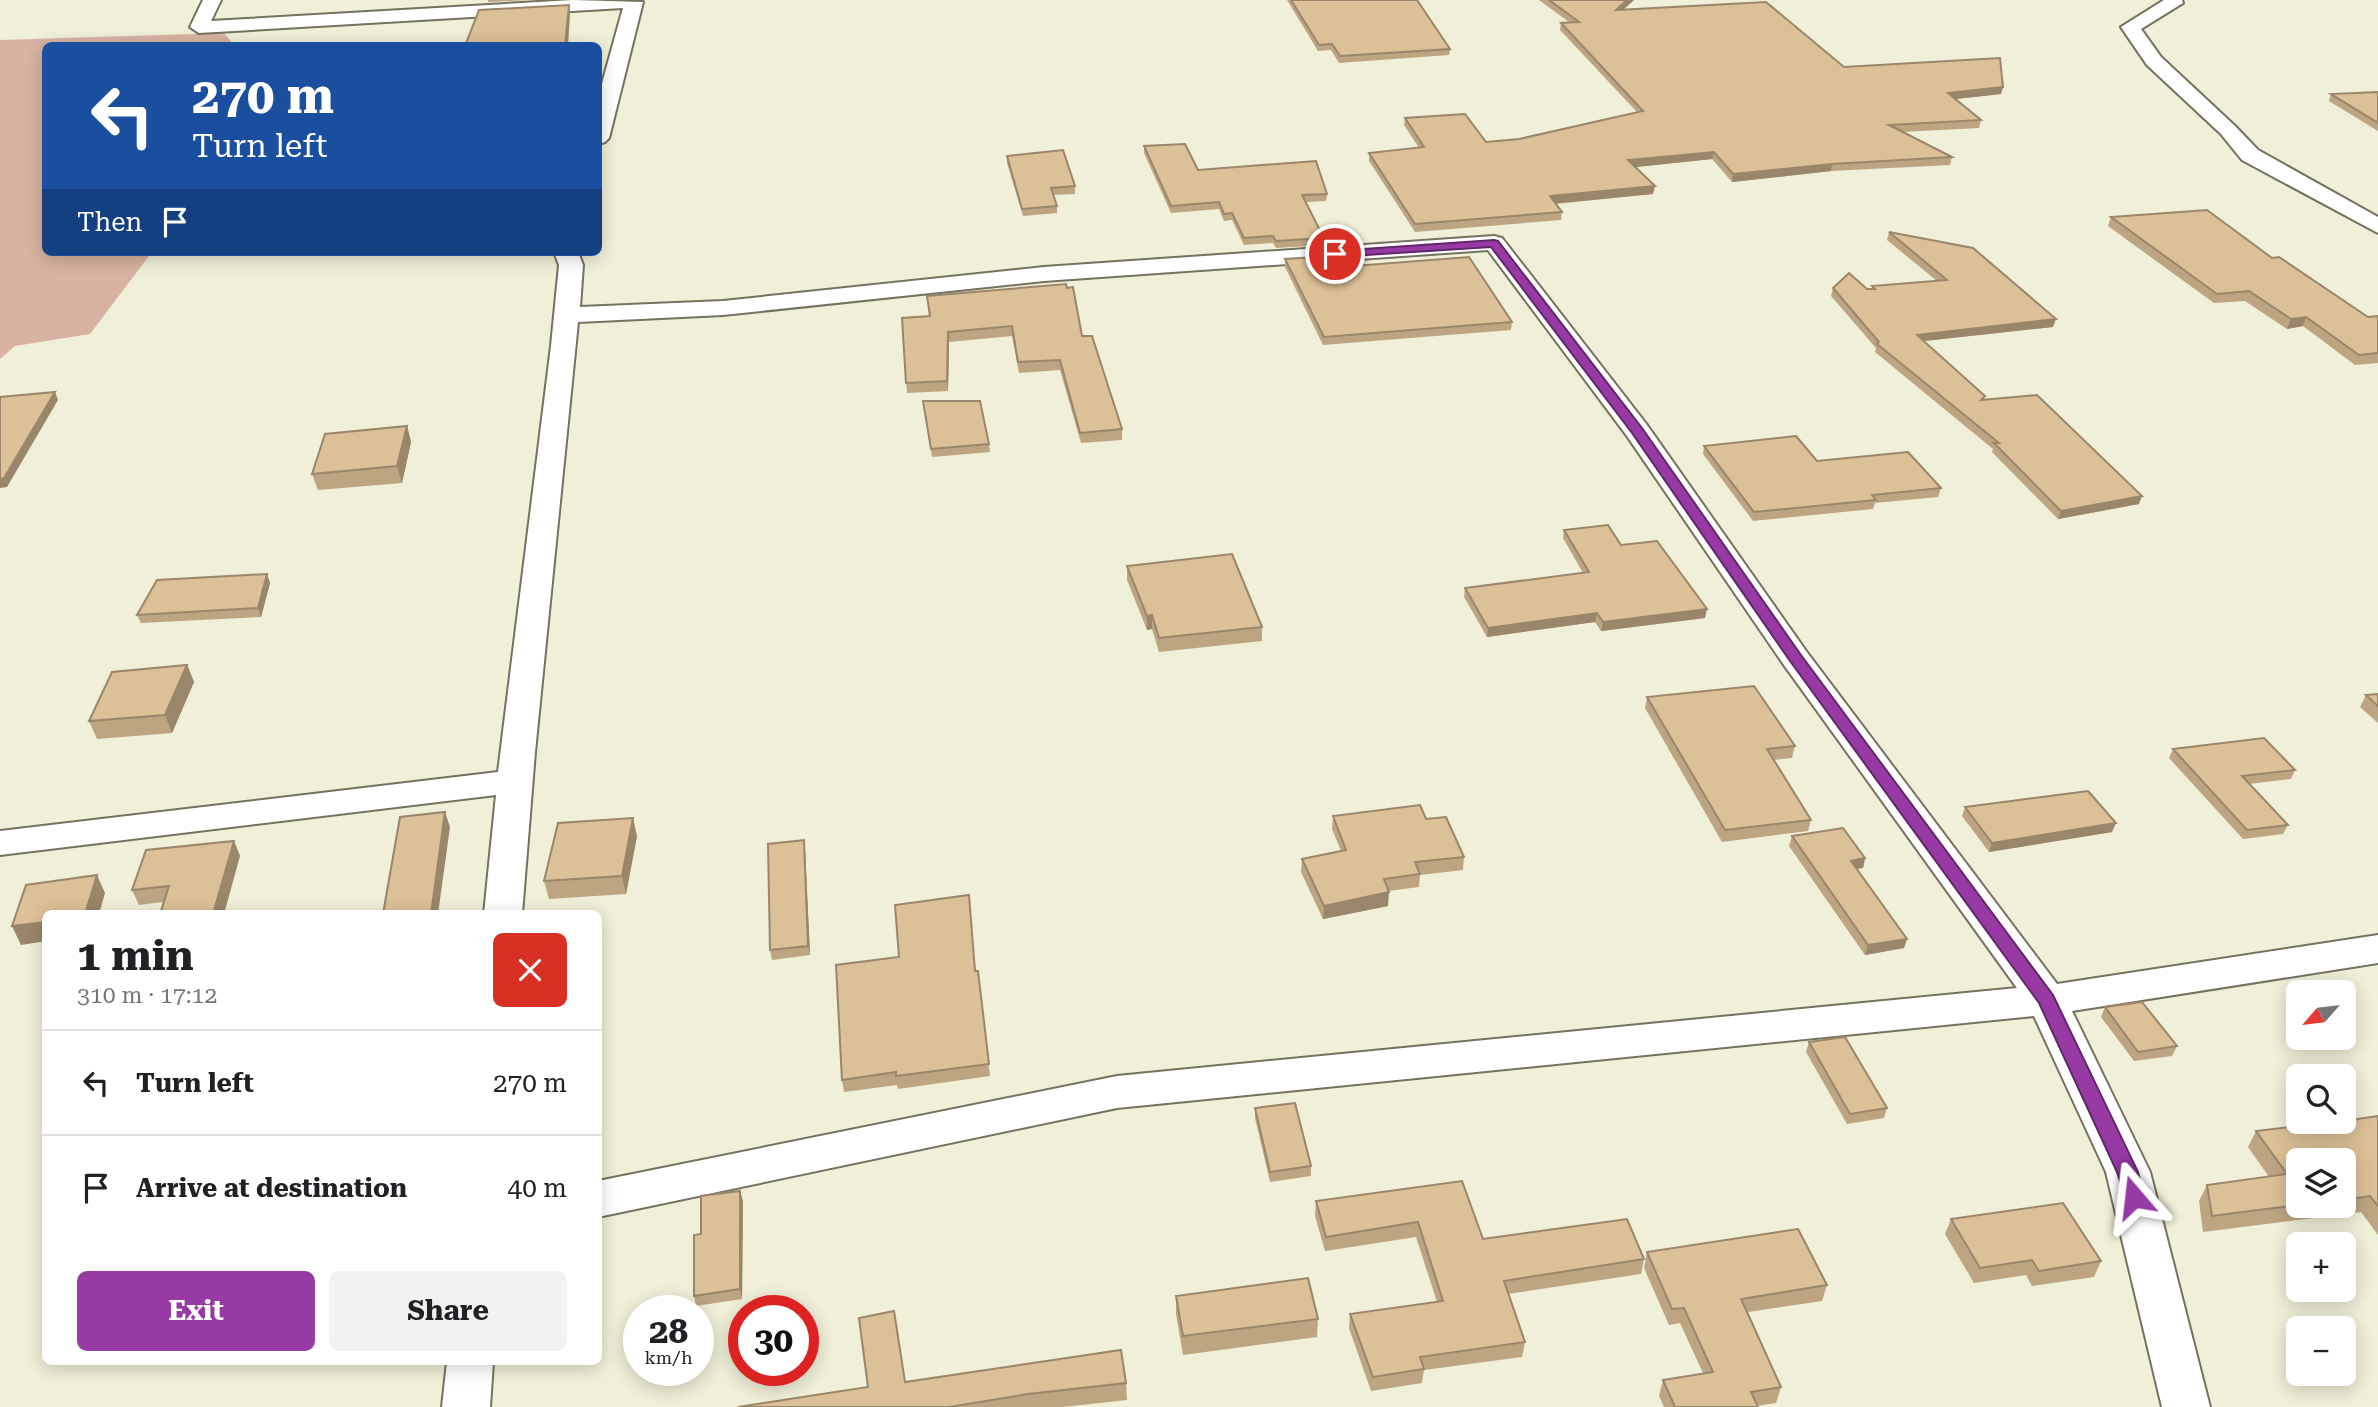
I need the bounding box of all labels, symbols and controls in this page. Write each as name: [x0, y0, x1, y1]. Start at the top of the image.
text: 270 m: [192, 68, 334, 125]
icon: left: [77, 70, 168, 161]
text: Turn left: [192, 127, 327, 165]
icon: arrive: [156, 203, 194, 241]
text: Then: [77, 207, 142, 237]
pin: [1305, 224, 1365, 284]
icon: arrive: [1316, 235, 1354, 273]
text: 1 min: [77, 931, 194, 980]
button: close: [493, 933, 567, 1007]
north arrow: [2286, 980, 2356, 1050]
map controls: [2286, 980, 2356, 1386]
text: 310 m · 17:12: [77, 982, 217, 1009]
icon: left: [77, 1064, 115, 1102]
button: search: [2286, 1064, 2356, 1134]
text: Turn left: [136, 1068, 254, 1098]
text: 270 m: [493, 1068, 567, 1098]
button: layers: [2286, 1148, 2356, 1218]
position arrow: [2097, 1160, 2171, 1234]
icon: arrive: [77, 1169, 115, 1207]
text: Arrive at destination: [136, 1173, 407, 1203]
text: 40 m: [508, 1173, 567, 1203]
button: +: [2286, 1232, 2356, 1302]
button: Exit: [77, 1271, 315, 1351]
button: Share: [329, 1271, 567, 1351]
speed limit sign: 30: [728, 1295, 819, 1386]
text: 28: [649, 1311, 688, 1352]
button: −: [2286, 1316, 2356, 1386]
text: km/h: [644, 1347, 693, 1368]

